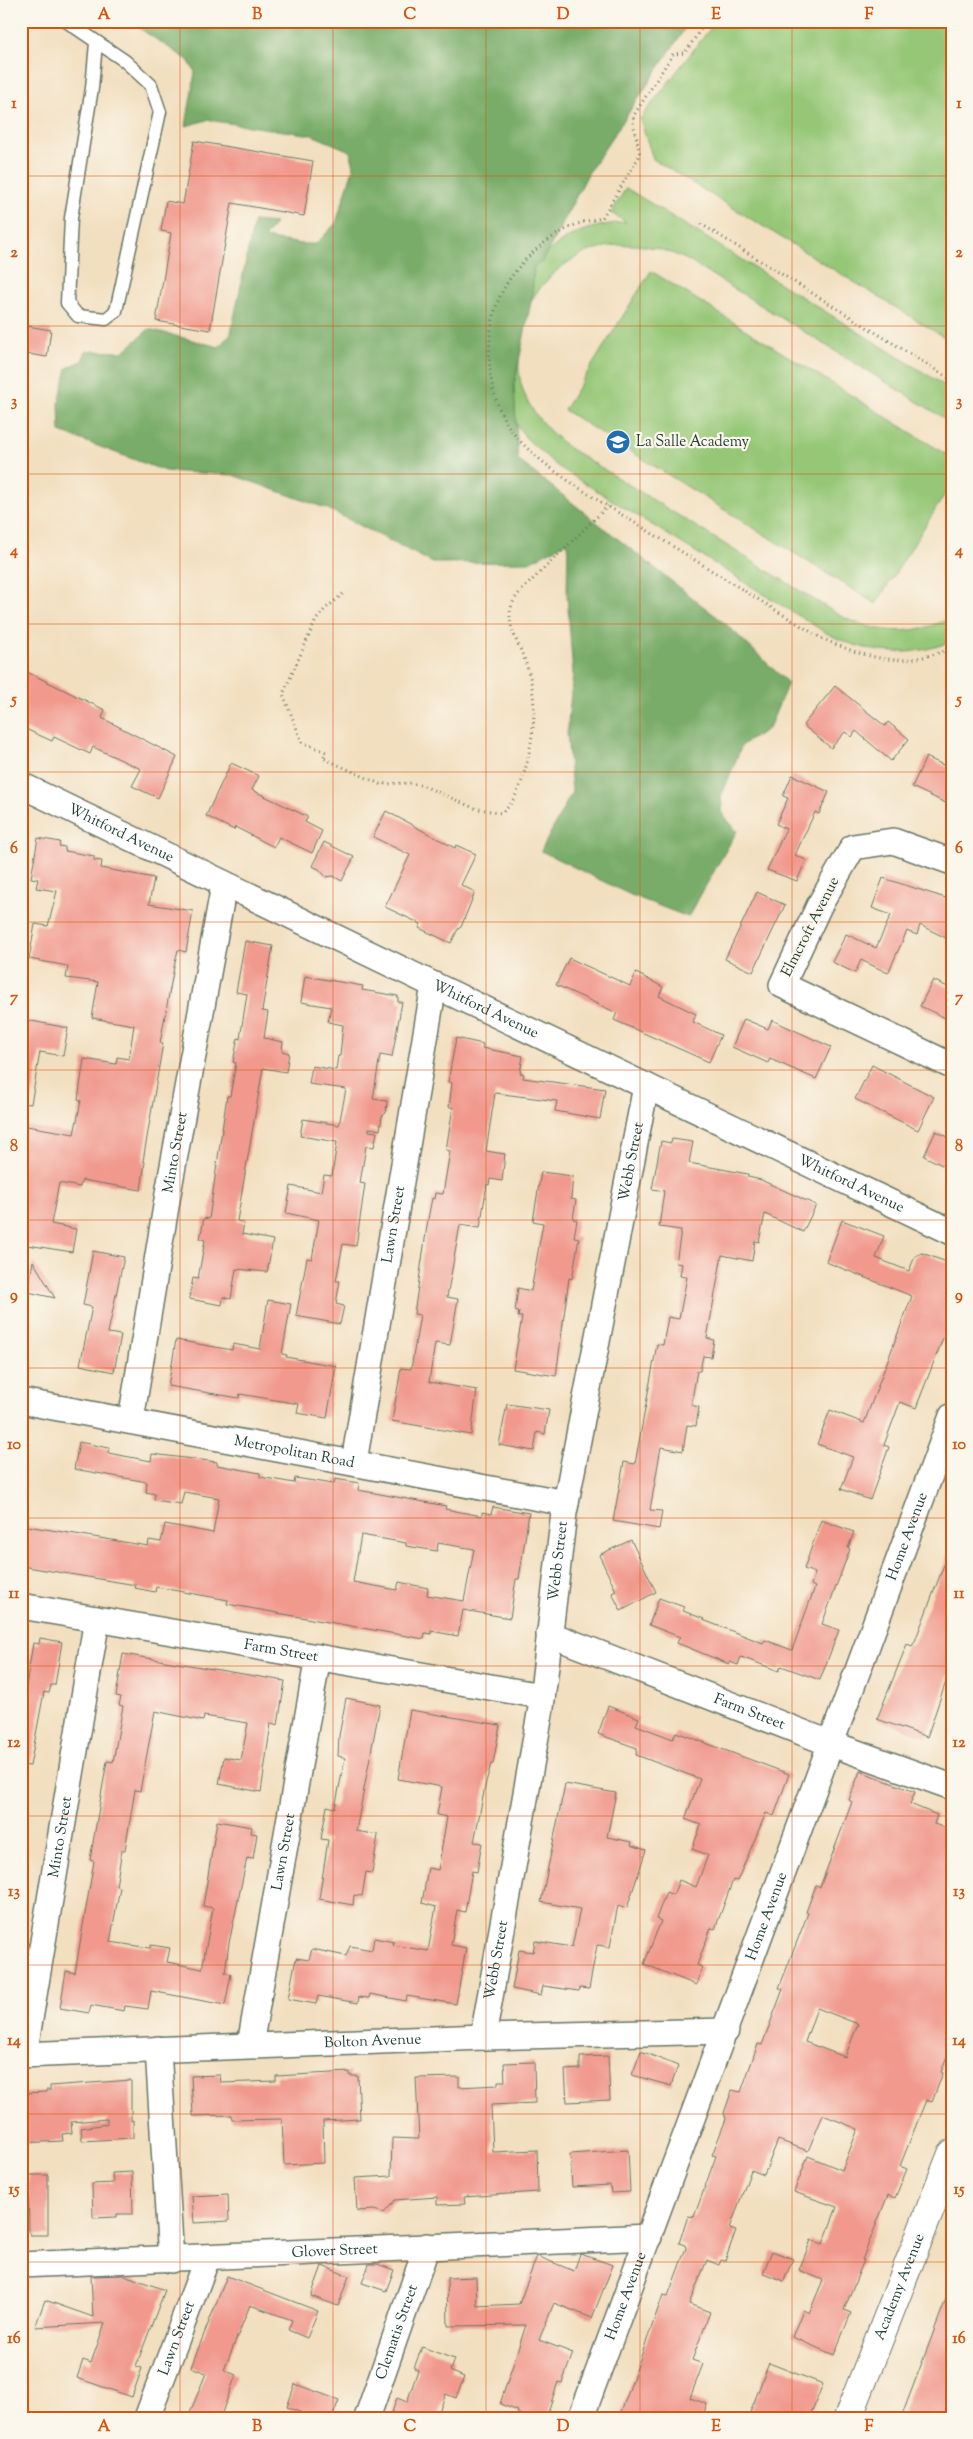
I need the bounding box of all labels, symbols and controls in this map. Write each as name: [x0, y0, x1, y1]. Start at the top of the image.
text: A: [98, 4, 111, 27]
text: B: [252, 4, 262, 27]
text: C: [404, 4, 417, 27]
text: D: [557, 4, 570, 27]
text: E: [711, 4, 721, 27]
text: F: [865, 4, 874, 27]
text: 1: [11, 93, 17, 116]
text: 1: [956, 93, 962, 116]
text: 2: [10, 242, 18, 265]
text: 2: [955, 242, 963, 265]
text: 3: [11, 391, 18, 414]
text: 3: [956, 391, 963, 414]
school or university icon: La Salle Academy: [605, 429, 631, 455]
place label: La Salle Academy: [636, 432, 750, 453]
text: 4: [9, 540, 18, 563]
text: 4: [954, 540, 963, 563]
text: 5: [9, 689, 17, 712]
text: 5: [954, 689, 962, 712]
street label: Whitford Avenue: [64, 799, 177, 868]
text: 6: [10, 838, 18, 861]
text: 6: [955, 838, 963, 861]
street label: Elmcroft Avenue: [777, 873, 845, 981]
street label: Whitford Avenue: [429, 975, 542, 1044]
text: 7: [10, 987, 19, 1010]
text: 7: [955, 987, 964, 1010]
street label: Minto Street: [158, 1110, 193, 1195]
street label: Webb Street: [614, 1120, 649, 1203]
text: 8: [10, 1136, 18, 1159]
text: 8: [955, 1136, 963, 1159]
street label: Whitford Avenue: [795, 1150, 908, 1218]
street label: Lawn Street: [377, 1184, 411, 1264]
text: 9: [10, 1285, 18, 1308]
text: 9: [955, 1285, 963, 1308]
street label: Metropolitan Road: [232, 1431, 357, 1474]
text: 10: [7, 1434, 21, 1457]
text: 10: [952, 1434, 966, 1457]
street label: Home Avenue: [881, 1489, 933, 1584]
street label: Webb Street: [543, 1520, 573, 1602]
text: 11: [9, 1583, 20, 1606]
text: 11: [954, 1583, 965, 1606]
street label: Farm Street: [242, 1634, 320, 1668]
street label: Farm Street: [711, 1689, 788, 1735]
text: 12: [8, 1732, 21, 1755]
text: 12: [953, 1732, 966, 1755]
street label: Minto Street: [43, 1795, 78, 1879]
street label: Lawn Street: [267, 1812, 301, 1892]
street label: Home Avenue: [741, 1869, 793, 1963]
text: 13: [8, 1881, 20, 1904]
text: 13: [953, 1881, 965, 1904]
street label: Webb Street: [479, 1919, 514, 2002]
street label: Bolton Avenue: [324, 2029, 422, 2054]
text: 14: [7, 2030, 21, 2053]
text: 14: [952, 2030, 966, 2053]
text: 15: [9, 2179, 20, 2202]
text: 15: [954, 2179, 965, 2202]
street label: Academy Avenue: [869, 2230, 930, 2343]
street label: Glover Street: [291, 2239, 378, 2263]
street label: Home Avenue: [600, 2249, 652, 2343]
street label: Clematis Street: [371, 2282, 423, 2383]
street label: Lawn Street: [153, 2298, 200, 2379]
text: 16: [7, 2328, 21, 2351]
text: 16: [952, 2328, 966, 2351]
text: A: [98, 2416, 111, 2439]
text: B: [252, 2416, 262, 2439]
text: C: [404, 2416, 417, 2439]
text: D: [557, 2416, 570, 2439]
text: E: [711, 2416, 721, 2439]
text: F: [865, 2416, 874, 2439]

